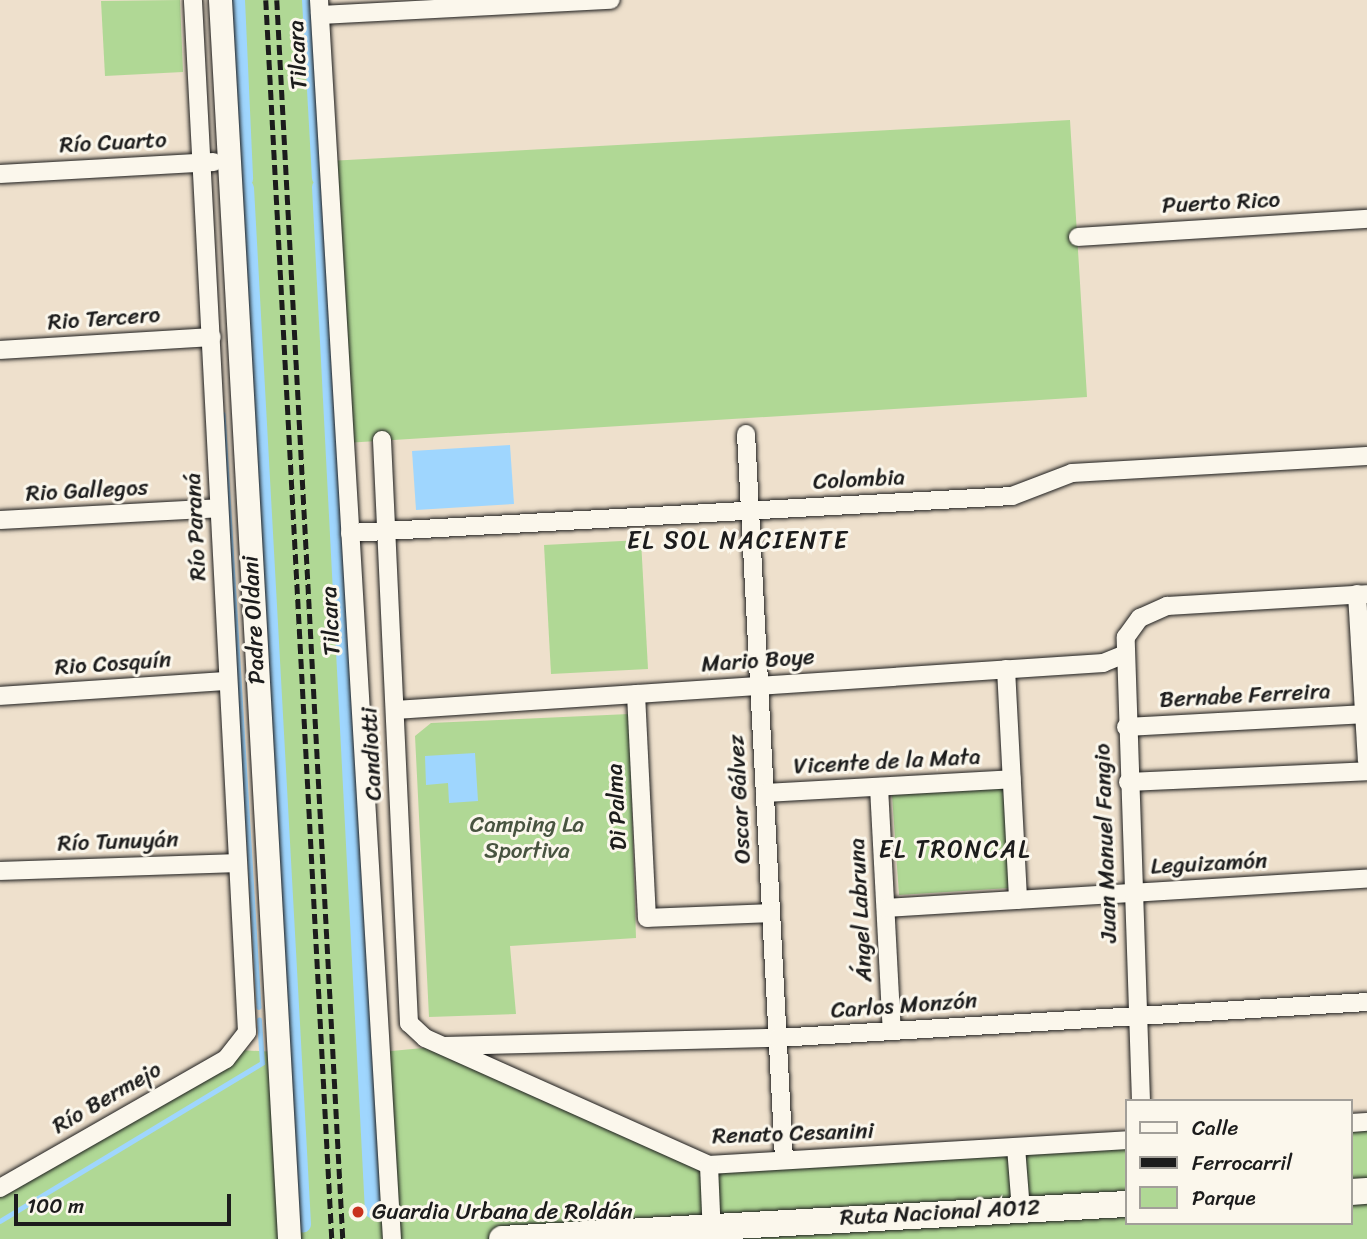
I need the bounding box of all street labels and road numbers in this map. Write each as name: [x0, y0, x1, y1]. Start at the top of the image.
street label: Tilcara: [282, 19, 314, 91]
street label: Río Cuarto: [59, 126, 167, 160]
street label: Puerto Rico: [1161, 186, 1281, 220]
street label: Rio Tercero: [46, 301, 162, 337]
street label: Colombia: [812, 464, 906, 496]
street label: Río Paraná: [179, 472, 213, 582]
street label: Rio Gallegos: [25, 474, 149, 508]
street label: Padre Oldani: [237, 555, 271, 685]
street label: Tilcara: [315, 585, 347, 657]
street label: Mario Boye: [700, 643, 816, 679]
street label: Rio Cosquín: [54, 646, 172, 682]
street label: Bernabe Ferreira: [1159, 678, 1331, 714]
street label: Candiotti: [356, 707, 388, 801]
street label: Oscar Gálvez: [723, 733, 757, 865]
street label: Vicente de la Mata: [792, 743, 982, 781]
street label: Juan Manuel Fangio: [1089, 744, 1123, 942]
street label: Di Palma: [601, 763, 633, 851]
street label: Río Tunuyán: [57, 826, 179, 858]
street label: Ángel Labruna: [843, 837, 879, 983]
street label: Leguizamón: [1150, 847, 1268, 881]
street label: Carlos Monzón: [830, 987, 978, 1025]
street label: Río Bermejo: [48, 1056, 166, 1140]
street label: Renato Cesanini: [711, 1117, 875, 1151]
street label: Ruta Nacional A012: [840, 1194, 1040, 1232]

